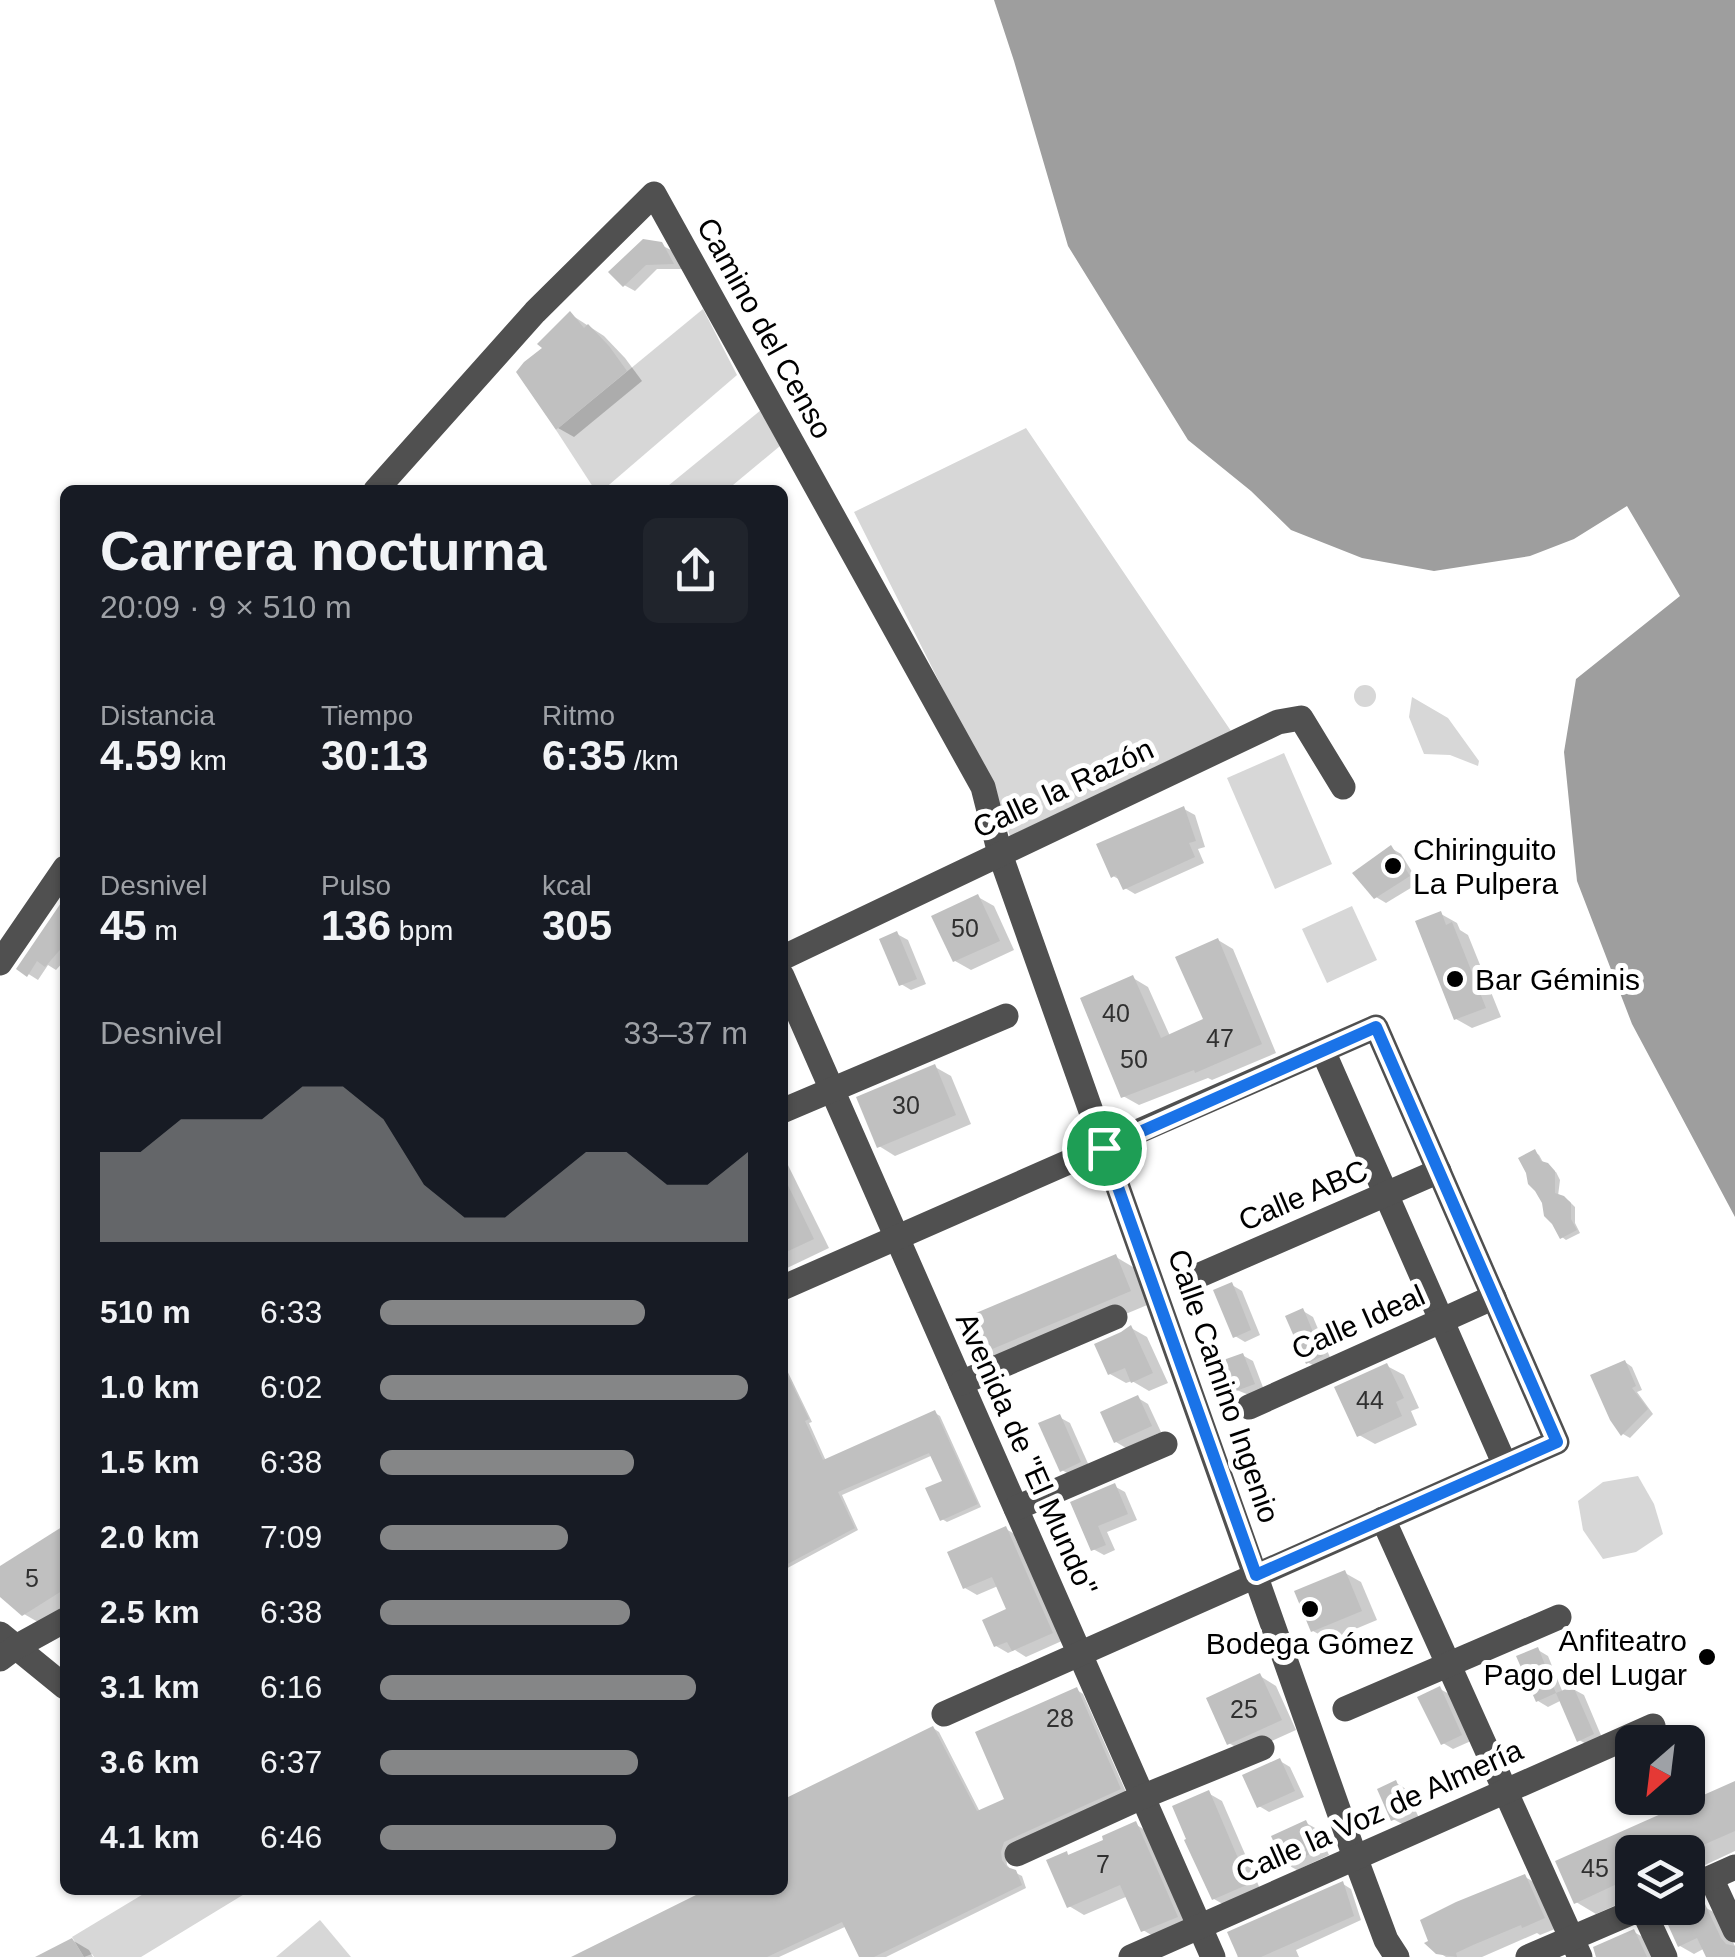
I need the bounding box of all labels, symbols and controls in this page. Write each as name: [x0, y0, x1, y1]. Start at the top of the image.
street label: Camino del Censo: [691, 212, 839, 444]
button: share: [643, 518, 748, 623]
text: Carrera nocturna: [100, 520, 546, 582]
text: 20:09 · 9 × 510 m: [100, 589, 352, 625]
text: Distancia: [100, 700, 215, 731]
text: Tiempo: [321, 700, 413, 731]
text: Ritmo: [542, 700, 615, 731]
text: 4.59: [100, 732, 182, 779]
text: 30:13: [321, 732, 428, 779]
text: 6:35: [542, 732, 626, 779]
street label: Calle la Razón: [968, 732, 1158, 844]
text: km: [182, 745, 227, 776]
text: /km: [626, 745, 679, 776]
place label: Chiringuito La Pulpera: [1413, 833, 1558, 900]
marker: Chiringuito La Pulpera: [1382, 855, 1404, 877]
text: Desnivel: [100, 870, 207, 901]
text: Pulso: [321, 870, 391, 901]
text: kcal: [542, 870, 592, 901]
text: 45: [100, 902, 147, 949]
text: 136: [321, 902, 391, 949]
text: 305: [542, 902, 612, 949]
house number: 50: [951, 914, 979, 942]
text: m: [147, 915, 178, 946]
text: bpm: [391, 915, 453, 946]
place label: Bar Géminis: [1475, 963, 1640, 996]
marker: Bar Géminis: [1444, 968, 1466, 990]
house number: 40: [1102, 999, 1130, 1027]
text: Desnivel: [100, 1015, 223, 1051]
text: 33–37 m: [623, 1015, 748, 1051]
house number: 47: [1206, 1024, 1234, 1052]
house number: 50: [1120, 1045, 1148, 1073]
house number: 30: [892, 1091, 920, 1119]
pin: [1062, 1106, 1147, 1191]
icon: arrive: [1077, 1121, 1132, 1176]
street label: Calle ABC: [1234, 1153, 1372, 1237]
street label: Calle Camino Ingenio: [1162, 1245, 1286, 1527]
street label: Calle Ideal: [1287, 1278, 1429, 1366]
text: 510 m: [100, 1294, 191, 1330]
text: 6:33: [260, 1294, 322, 1330]
street label: Avenida de "El Mundo": [950, 1308, 1104, 1600]
text: 1.0 km: [100, 1369, 200, 1405]
text: 6:02: [260, 1369, 322, 1405]
house number: 44: [1356, 1386, 1384, 1414]
text: 1.5 km: [100, 1444, 200, 1480]
text: 6:38: [260, 1444, 322, 1480]
text: 2.0 km: [100, 1519, 200, 1555]
text: 7:09: [260, 1519, 322, 1555]
house number: 5: [25, 1564, 39, 1592]
text: 2.5 km: [100, 1594, 200, 1630]
text: 6:38: [260, 1594, 322, 1630]
marker: Bodega Gómez: [1299, 1598, 1321, 1620]
place label: Anfiteatro Pago del Lugar: [1484, 1624, 1687, 1691]
place label: Bodega Gómez: [1206, 1627, 1414, 1660]
marker: Anfiteatro Pago del Lugar: [1696, 1646, 1718, 1668]
text: 3.1 km: [100, 1669, 200, 1705]
text: 6:16: [260, 1669, 322, 1705]
house number: 25: [1230, 1695, 1258, 1723]
house number: 28: [1046, 1704, 1074, 1732]
north arrow: [1615, 1725, 1705, 1815]
map controls: [1615, 1725, 1705, 1925]
street label: Calle la Voz de Almería: [1231, 1733, 1528, 1889]
text: 3.6 km: [100, 1744, 200, 1780]
text: 6:37: [260, 1744, 322, 1780]
text: 4.1 km: [100, 1819, 200, 1855]
text: 6:46: [260, 1819, 322, 1855]
button: layers: [1615, 1835, 1705, 1925]
house number: 7: [1096, 1850, 1110, 1878]
house number: 45: [1581, 1854, 1609, 1882]

